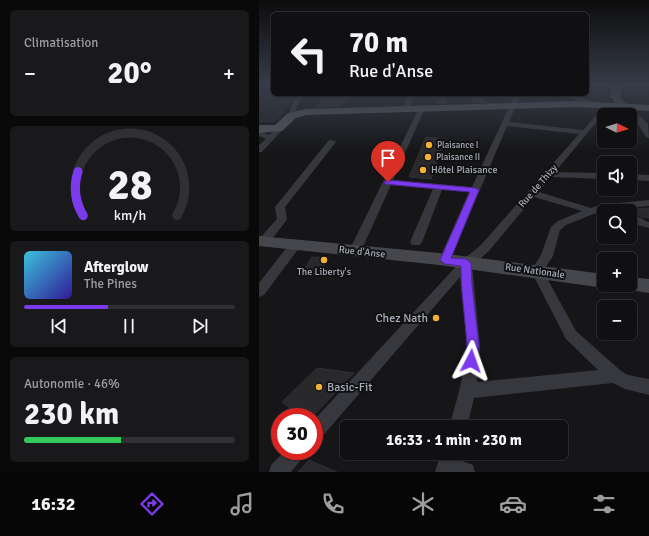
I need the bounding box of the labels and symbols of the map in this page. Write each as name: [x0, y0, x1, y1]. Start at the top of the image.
north arrow: [597, 108, 637, 148]
marker: Plaisance I: [424, 140, 434, 150]
place label: Plaisance I: [437, 140, 479, 151]
pin: [371, 141, 405, 182]
marker: Plaisance II: [423, 152, 433, 162]
place label: Plaisance II: [436, 152, 480, 163]
street label: Rue de Thizy: [516, 162, 560, 210]
place label: Hôtel Plaisance: [431, 164, 497, 176]
marker: Hôtel Plaisance: [418, 165, 428, 175]
street label: Rue d'Anse: [338, 244, 386, 260]
marker: The Liberty's: [319, 255, 329, 265]
street label: Rue Nationale: [504, 261, 566, 281]
place label: The Liberty's: [297, 266, 352, 278]
place label: Chez Nath: [375, 311, 428, 326]
marker: Chez Nath: [431, 313, 441, 323]
position arrow: [450, 340, 492, 382]
place label: Basic-Fit: [327, 380, 372, 395]
marker: Basic-Fit: [314, 382, 324, 392]
speed limit sign: 30: [271, 408, 323, 460]

